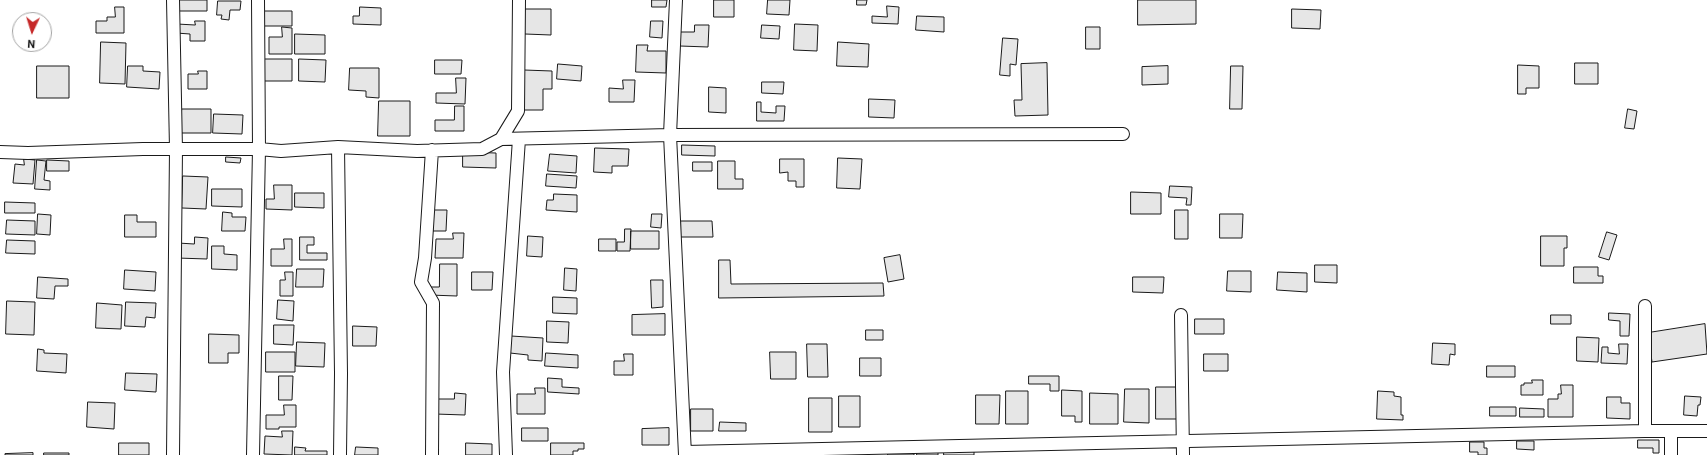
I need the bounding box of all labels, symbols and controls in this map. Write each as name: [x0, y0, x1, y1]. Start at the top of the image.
north arrow: [12, 12, 52, 52]
text: N: [27, 37, 36, 50]

